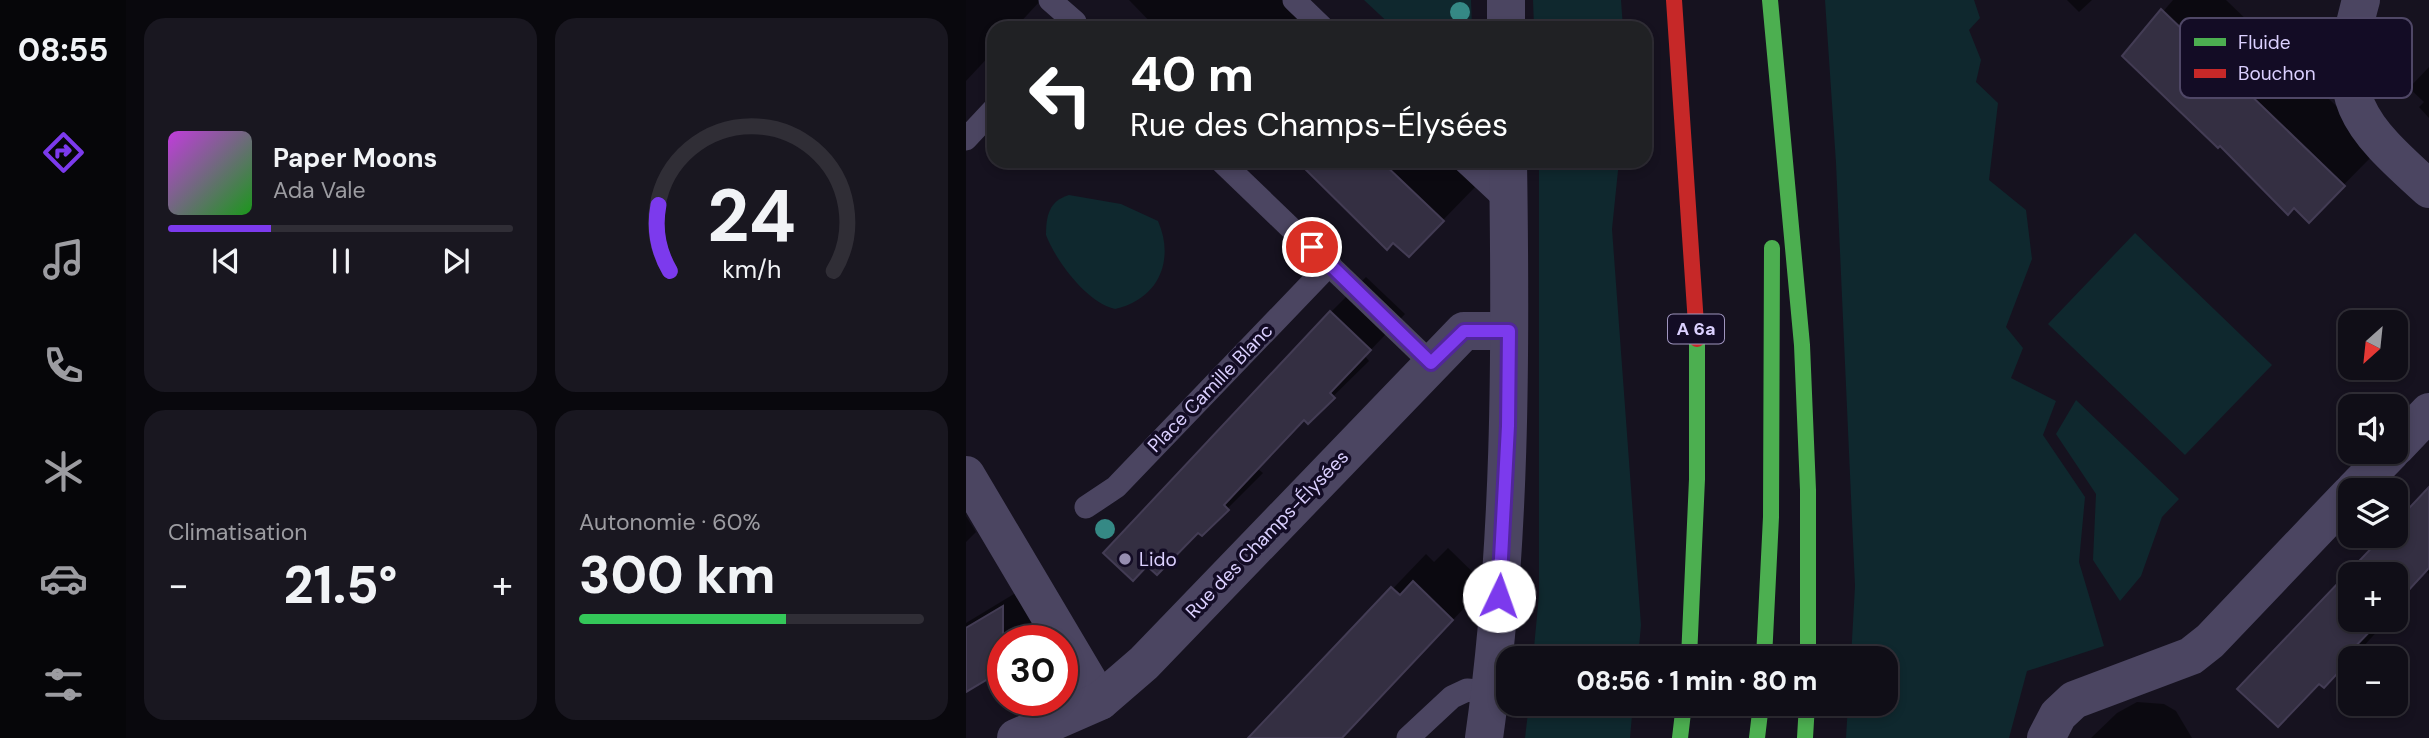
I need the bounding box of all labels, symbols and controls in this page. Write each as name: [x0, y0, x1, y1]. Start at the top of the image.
legend: [2180, 18, 2412, 98]
text: 08:55: [18, 29, 108, 71]
text: Fluide: [2238, 30, 2291, 55]
text: 40 m: [1130, 42, 1254, 106]
icon: left: [1015, 49, 1106, 140]
text: Bouchon: [2238, 61, 2316, 86]
text: Rue des Champs-Élysées: [1130, 104, 1508, 146]
icon: directions: [39, 128, 88, 177]
text: Paper Moons: [273, 141, 437, 175]
text: 24: [707, 170, 796, 265]
text: Ada Vale: [273, 175, 366, 205]
pin: [1282, 217, 1342, 277]
icon: arrive: [1293, 228, 1331, 266]
icon: music: [39, 235, 88, 284]
icon: previous: [207, 242, 245, 280]
icon: pause: [322, 242, 360, 280]
icon: next: [437, 242, 475, 280]
text: km/h: [722, 253, 781, 286]
north arrow: [2338, 310, 2408, 380]
map controls: [2338, 310, 2408, 716]
road number: A 6a: [1668, 314, 1724, 344]
street label: Place Camille Blanc: [1142, 318, 1278, 458]
icon: phone: [39, 341, 88, 390]
button: sound: [2338, 394, 2408, 464]
street label: Rue des Champs-Élysées: [1180, 445, 1354, 623]
icon: climate: [39, 447, 88, 496]
button: layers: [2338, 478, 2408, 548]
text: Autonomie · 60%: [579, 507, 761, 537]
text: Climatisation: [168, 517, 307, 547]
text: 300 km: [579, 541, 776, 609]
place label: Lido: [1139, 547, 1177, 572]
text: 21.5°: [283, 551, 398, 619]
marker: Lido: [1117, 551, 1133, 567]
icon: car: [39, 554, 88, 603]
position arrow: [1462, 559, 1536, 633]
text: −: [168, 560, 189, 610]
text: +: [492, 560, 513, 610]
button: +: [2338, 562, 2408, 632]
speed limit sign: 30: [987, 625, 1078, 716]
button: −: [2338, 646, 2408, 716]
icon: filters: [39, 660, 88, 709]
text: 08:56 · 1 min · 80 m: [1577, 664, 1817, 698]

